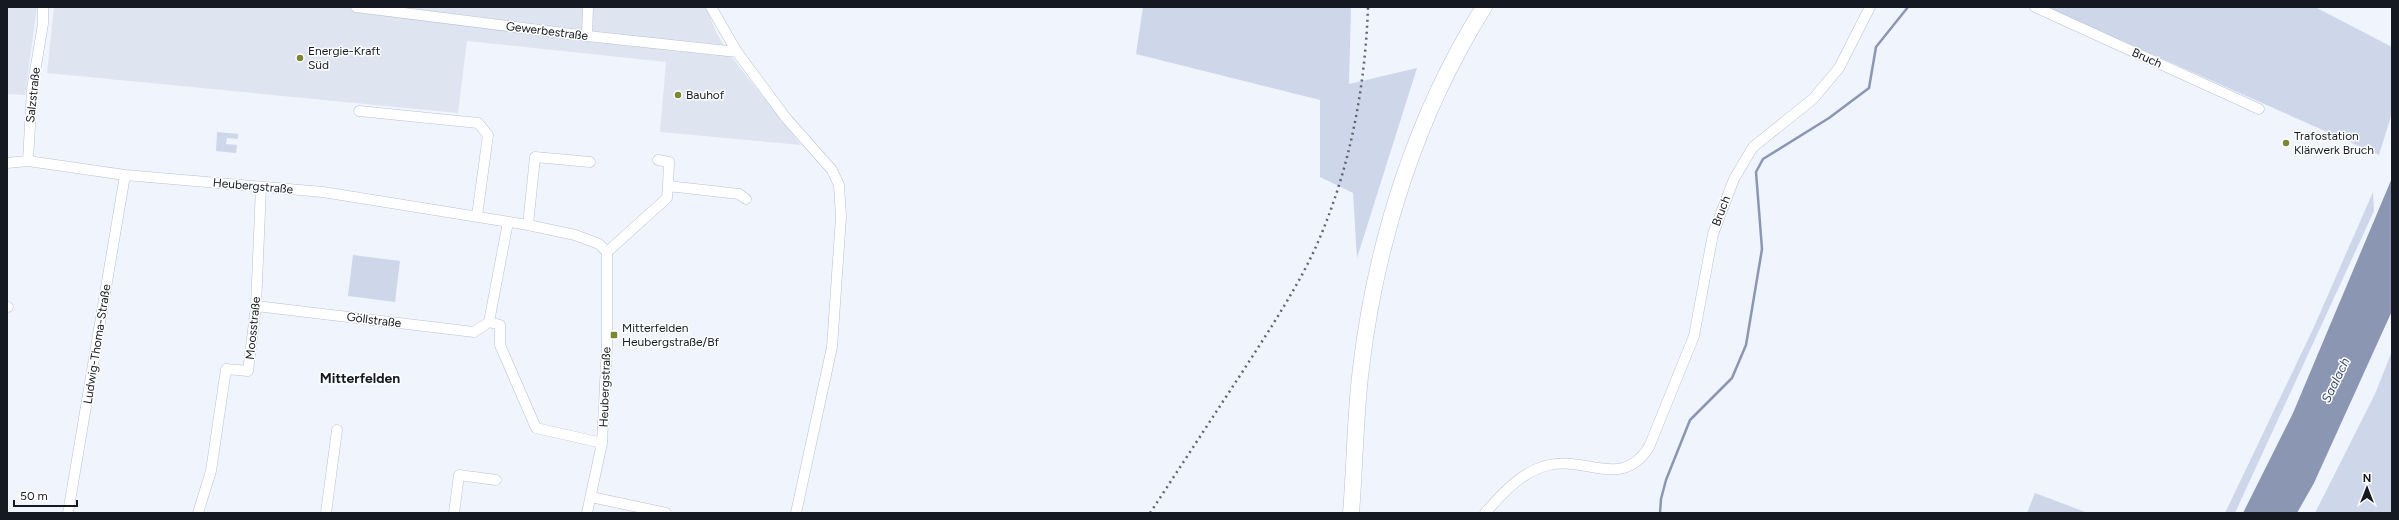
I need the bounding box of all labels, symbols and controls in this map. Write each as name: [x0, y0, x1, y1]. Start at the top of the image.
street label: Gewerbestraße: [505, 19, 589, 43]
place label: Energie-Kraft Süd: [308, 44, 381, 72]
street label: Bruch: [2130, 45, 2164, 71]
marker: Energie-Kraft Süd: [295, 53, 305, 63]
street label: Salzstraße: [23, 66, 43, 123]
place label: Bauhof: [686, 88, 725, 102]
marker: Bauhof: [673, 90, 683, 100]
place label: Trafostation Klärwerk Bruch: [2294, 129, 2374, 157]
marker: Trafostation Klärwerk Bruch: [2281, 138, 2291, 148]
street label: Heubergstraße: [212, 176, 294, 197]
street label: Bruch: [1709, 194, 1733, 228]
street label: Ludwig-Thoma-Straße: [81, 283, 113, 405]
street label: Moosstraße: [243, 295, 263, 360]
street label: Göllstraße: [346, 310, 403, 330]
place label: Mitterfelden Heubergstraße/Bf: [622, 321, 720, 349]
marker: Mitterfelden Heubergstraße/Bf: [609, 330, 619, 340]
street label: Heubergstraße: [597, 346, 613, 428]
water label: Saalach: [2318, 355, 2353, 405]
district label: Mitterfelden: [320, 370, 400, 387]
north arrow: [2347, 468, 2387, 508]
text: N: [2363, 472, 2371, 485]
scale bar: [14, 482, 77, 508]
text: 50 m: [20, 489, 48, 503]

